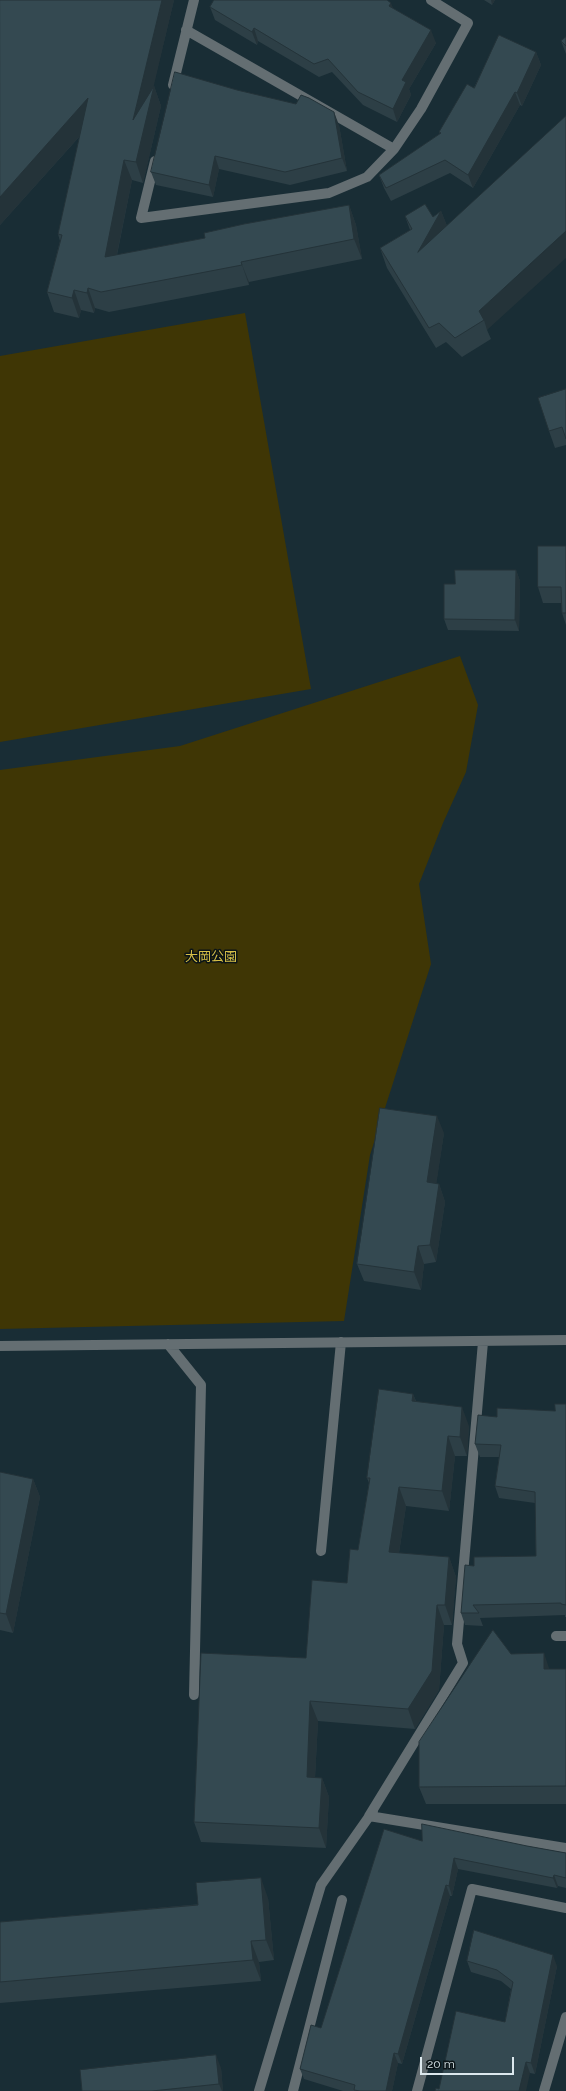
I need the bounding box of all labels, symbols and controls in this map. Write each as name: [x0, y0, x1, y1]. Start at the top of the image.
park label: 大岡公園: [185, 949, 237, 965]
scale bar: [422, 2049, 516, 2075]
text: 20 m: [427, 2057, 455, 2071]

